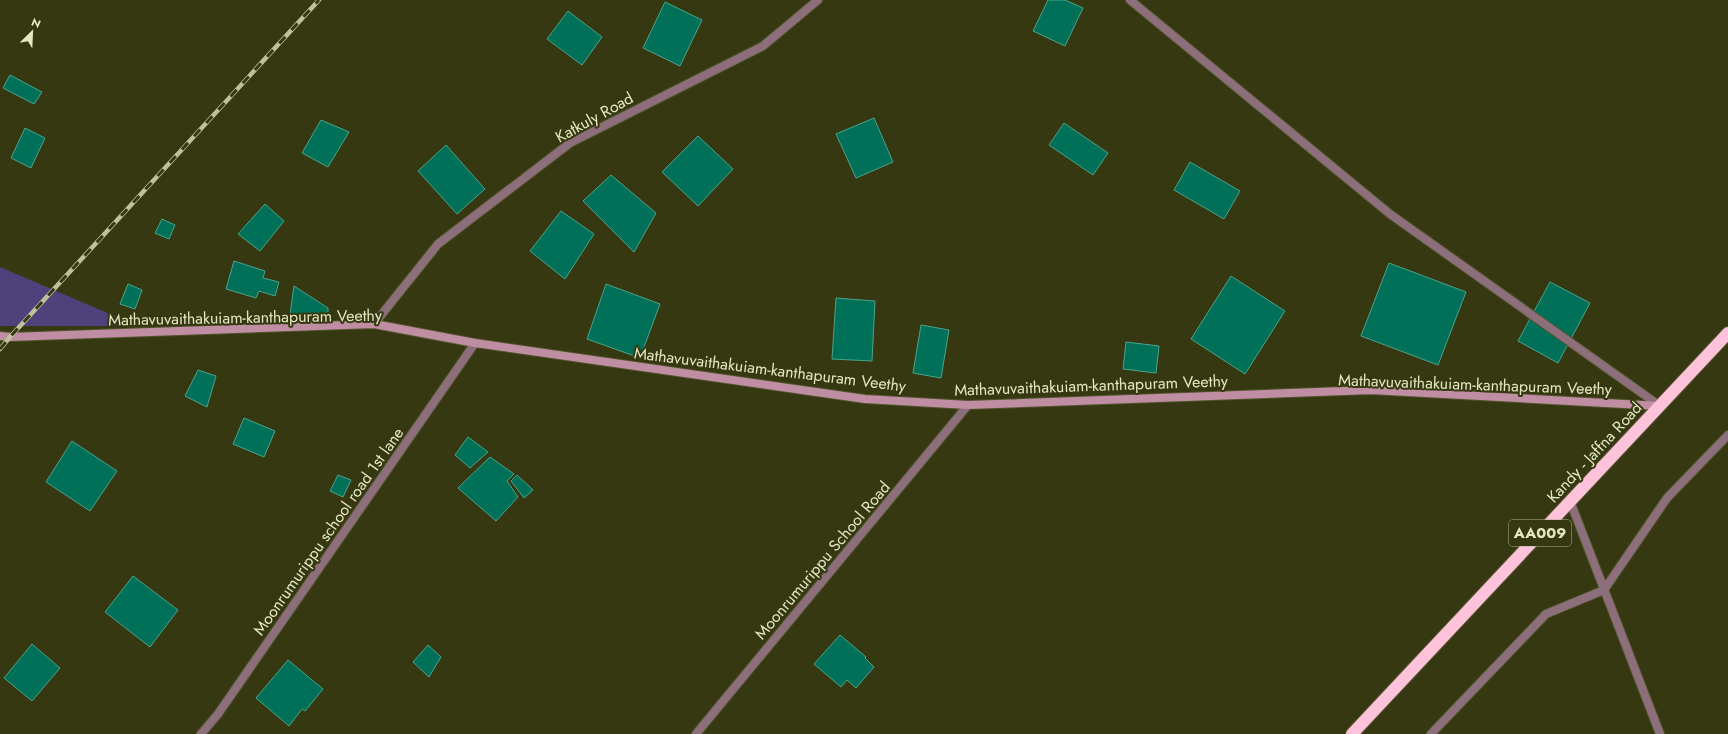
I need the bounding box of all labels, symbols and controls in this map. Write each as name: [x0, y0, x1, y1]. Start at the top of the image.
north arrow: [12, 12, 52, 52]
text: N: [29, 14, 43, 32]
street label: Katkuly Road: [551, 87, 637, 148]
street label: Mathavuvaithakuiam-kanthapuram Veethy: [108, 304, 383, 331]
street label: Mathavuvaithakuiam-kanthapuram Veethy: [633, 341, 908, 398]
street label: Mathavuvaithakuiam-kanthapuram Veethy: [1338, 368, 1613, 401]
street label: Mathavuvaithakuiam-kanthapuram Veethy: [954, 369, 1229, 402]
street label: Kandy - Jaffna Road: [1542, 397, 1647, 508]
street label: Moonrumurippu school road 1st lane: [248, 423, 409, 640]
street label: Moonrumurippu School Road: [749, 476, 895, 644]
road number: AA009: [1509, 520, 1571, 546]

